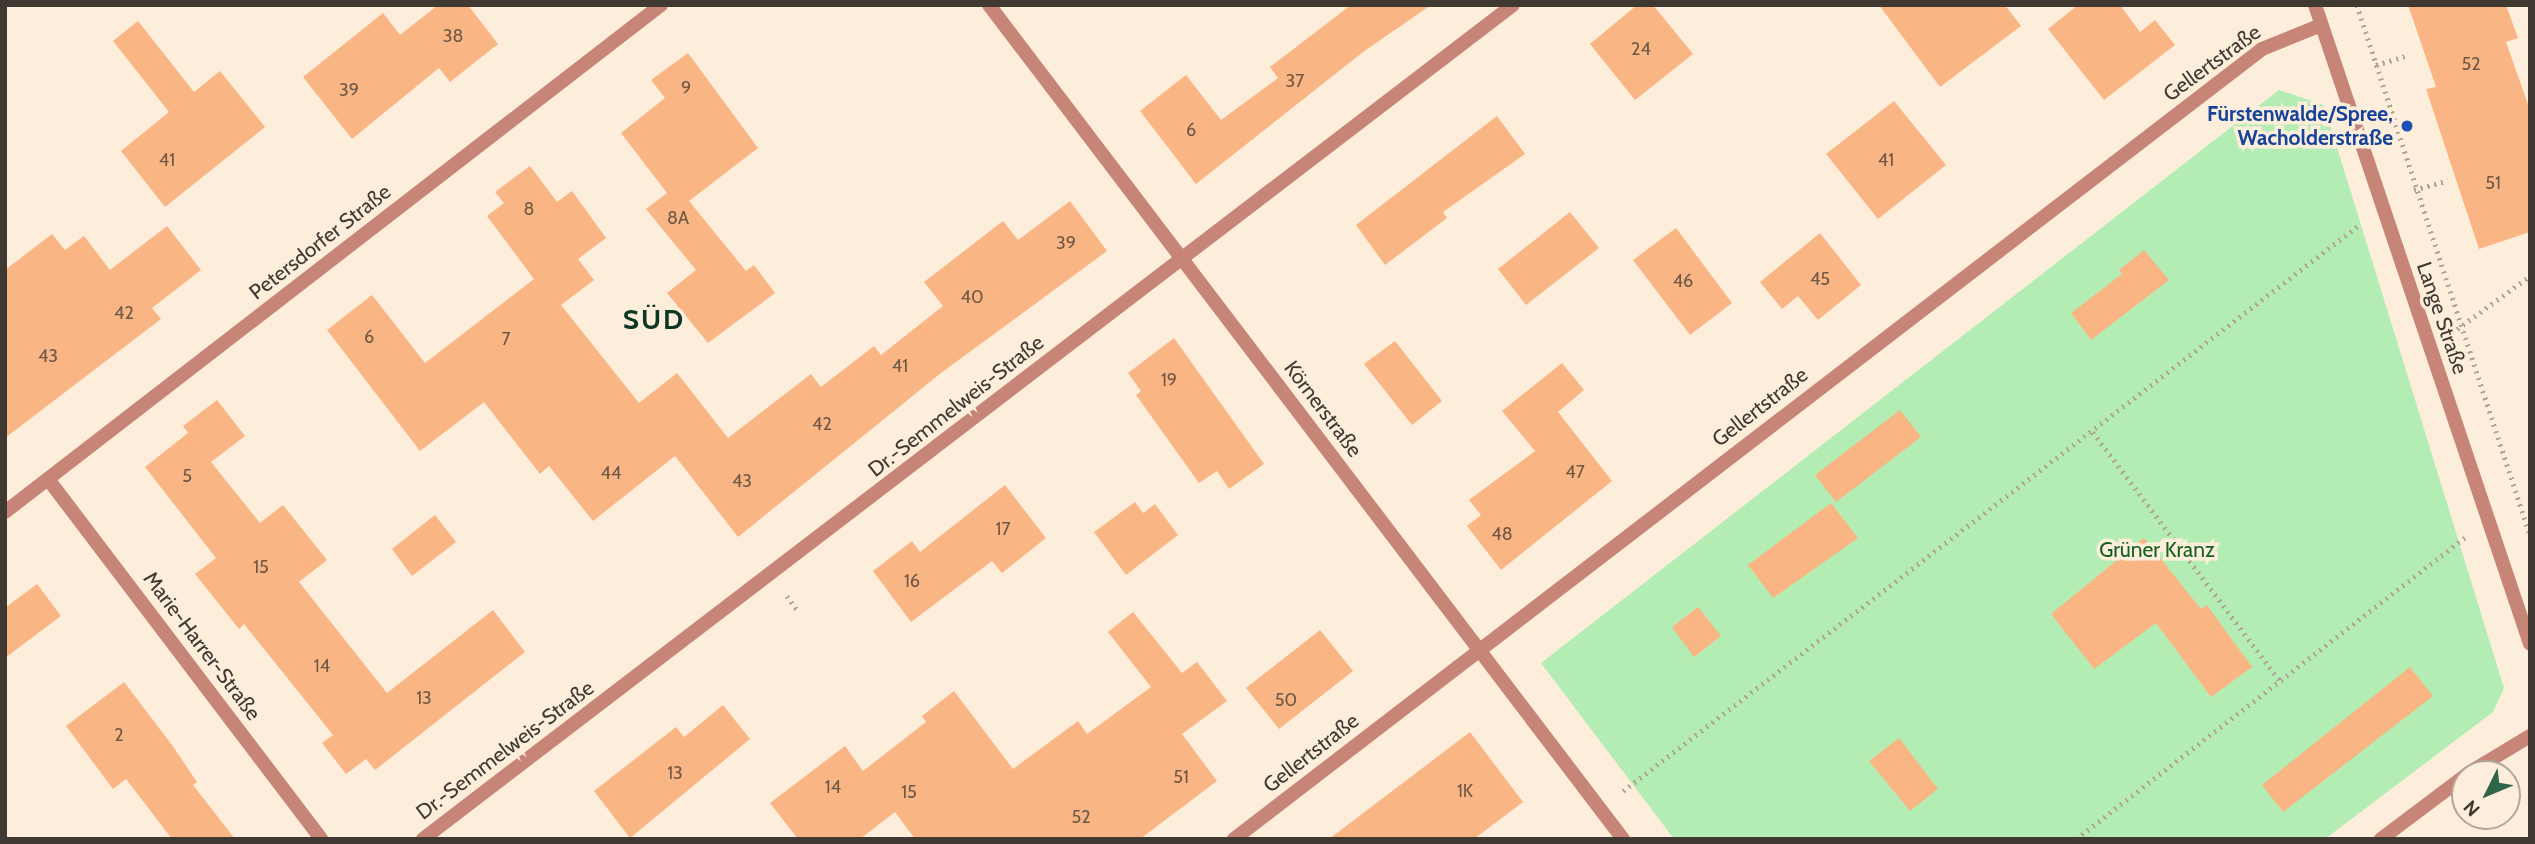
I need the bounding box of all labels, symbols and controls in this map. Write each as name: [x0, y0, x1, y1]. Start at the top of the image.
street label: Gellertstraße: [2158, 19, 2266, 107]
house number: 38: [443, 25, 463, 47]
house number: 24: [1631, 38, 1651, 60]
house number: 52: [2461, 53, 2481, 75]
house number: 37: [1286, 70, 1304, 92]
house number: 9: [681, 77, 691, 99]
house number: 39: [339, 79, 359, 101]
place label: Fürstenwalde/Spree, Wacholderstraße: [2207, 101, 2393, 151]
marker: Fürstenwalde/Spree, Wacholderstraße: [2399, 118, 2415, 134]
house number: 6: [1186, 119, 1196, 141]
house number: 41: [159, 149, 175, 171]
house number: 41: [1878, 149, 1894, 171]
house number: 51: [2485, 172, 2501, 194]
street label: Petersdorfer Straße: [244, 179, 396, 305]
house number: 8: [524, 198, 534, 220]
house number: 8A: [667, 207, 689, 229]
house number: 39: [1056, 232, 1076, 254]
street label: Lange Straße: [2411, 259, 2473, 377]
house number: 45: [1810, 268, 1830, 290]
house number: 46: [1673, 270, 1693, 292]
house number: 40: [961, 286, 983, 308]
house number: 42: [114, 302, 134, 324]
district label: SÜD: [623, 302, 685, 336]
house number: 6: [364, 326, 374, 348]
house number: 7: [501, 328, 511, 350]
street label: Dr.-Semmelweis-Straße: [863, 330, 1049, 482]
house number: 43: [38, 345, 58, 367]
house number: 41: [892, 355, 908, 377]
street label: Körnerstraße: [1279, 356, 1367, 462]
street label: Gellertstraße: [1707, 362, 1813, 452]
house number: 19: [1161, 369, 1177, 391]
house number: 42: [812, 413, 832, 435]
house number: 47: [1565, 461, 1585, 483]
house number: 44: [601, 462, 621, 484]
house number: 5: [182, 465, 192, 487]
house number: 43: [732, 470, 752, 492]
house number: 17: [996, 518, 1010, 540]
house number: 48: [1491, 523, 1513, 545]
park label: Grüner Kranz: [2099, 537, 2215, 563]
house number: 15: [253, 556, 269, 578]
street label: Marie-Harrer-Straße: [138, 567, 266, 725]
house number: 16: [904, 570, 920, 592]
house number: 14: [314, 655, 330, 677]
street label: Dr.-Semmelweis-Straße: [411, 675, 599, 825]
house number: 13: [416, 687, 432, 709]
house number: 50: [1275, 689, 1297, 711]
street label: Gellertstraße: [1258, 708, 1364, 798]
house number: 2: [114, 724, 124, 746]
north arrow: [2451, 760, 2521, 830]
house number: 13: [667, 762, 683, 784]
house number: 51: [1173, 766, 1189, 788]
house number: 14: [825, 776, 841, 798]
house number: 1K: [1457, 780, 1473, 802]
house number: 15: [901, 781, 917, 803]
text: N: [2459, 796, 2485, 821]
house number: 52: [1071, 806, 1091, 828]

